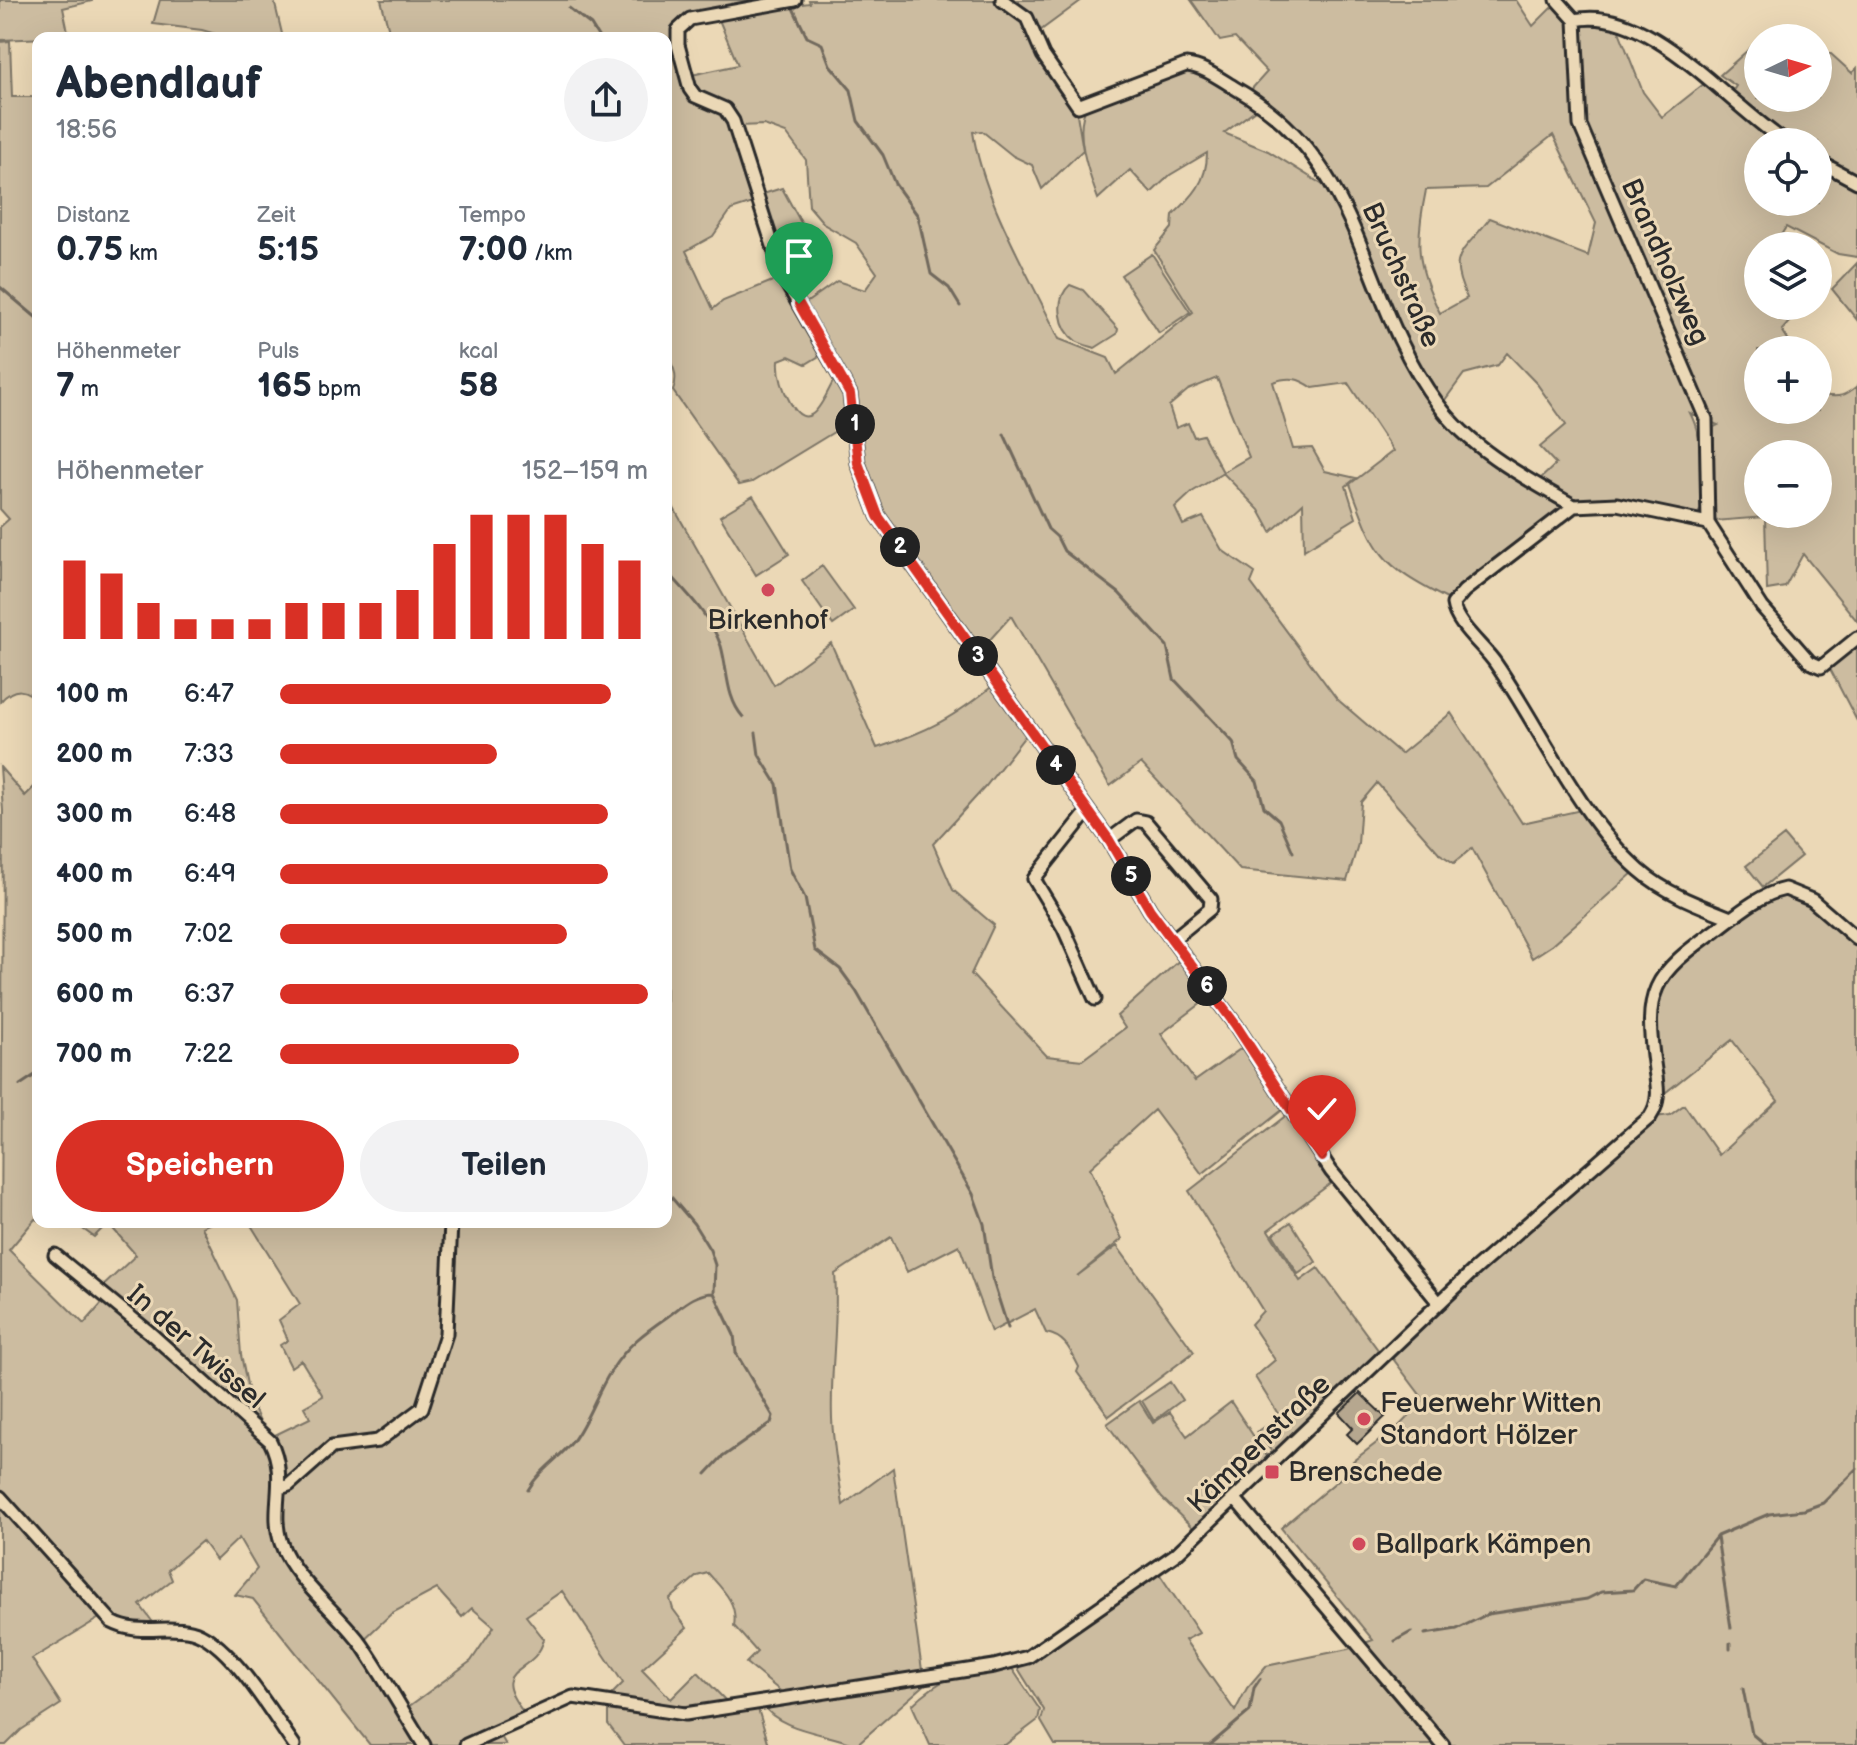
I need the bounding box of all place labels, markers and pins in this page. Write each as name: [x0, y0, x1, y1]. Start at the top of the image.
pin: [765, 222, 833, 304]
pin: 1: [835, 404, 875, 444]
pin: 2: [880, 527, 920, 567]
marker: Birkenhof: [759, 581, 777, 599]
place label: Birkenhof: [707, 604, 829, 637]
pin: 3: [958, 636, 998, 676]
pin: 4: [1036, 745, 1076, 785]
pin: 5: [1111, 856, 1151, 896]
pin: 6: [1187, 966, 1227, 1006]
pin: [1288, 1075, 1356, 1157]
place label: Feuerwehr Witten Standort Hölzer: [1380, 1387, 1601, 1452]
marker: Feuerwehr Witten Standort Hölzer: [1355, 1410, 1373, 1428]
place label: Brenschede: [1288, 1456, 1443, 1489]
marker: Brenschede: [1263, 1463, 1281, 1481]
place label: Ballpark Kämpen: [1375, 1528, 1591, 1561]
marker: Ballpark Kämpen: [1350, 1535, 1368, 1553]

